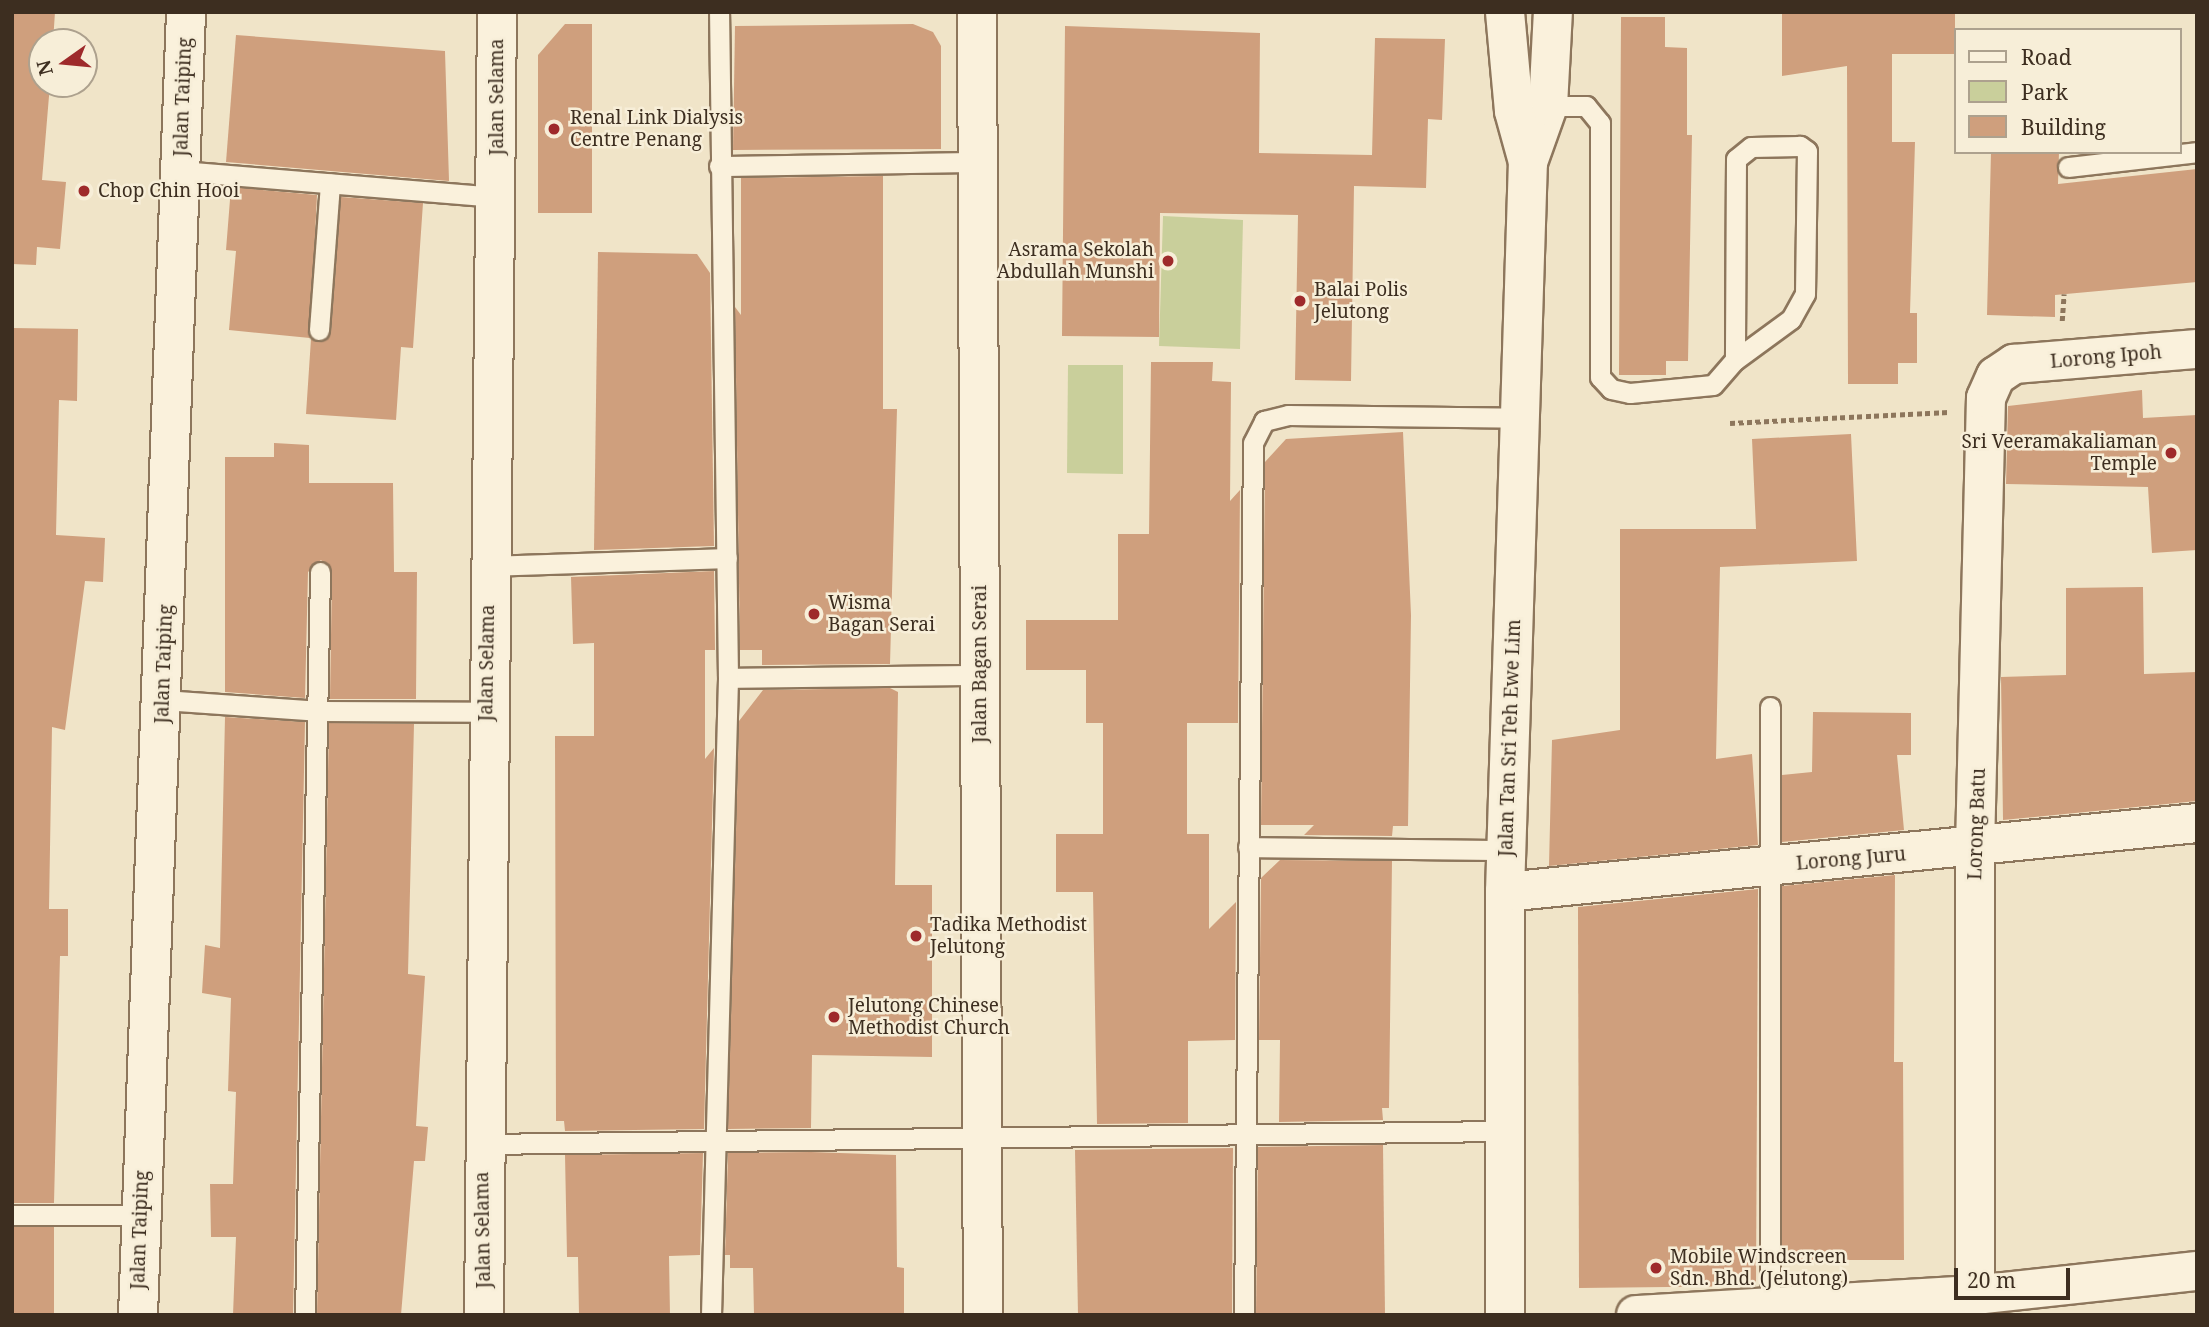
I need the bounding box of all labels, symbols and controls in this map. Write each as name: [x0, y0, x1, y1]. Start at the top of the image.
north arrow: [28, 28, 98, 98]
legend: [1954, 28, 2181, 154]
street label: Jalan Taiping: [170, 37, 196, 157]
street label: Jalan Selama: [486, 38, 508, 156]
text: Road: [2021, 43, 2072, 71]
text: N: [30, 57, 59, 79]
text: Park: [2021, 78, 2068, 106]
place label: Renal Link Dialysis Centre Penang: [570, 107, 743, 151]
text: Building: [2021, 113, 2106, 141]
marker: Renal Link Dialysis Centre Penang: [544, 119, 564, 139]
place label: Chop Chin Hooi: [98, 180, 239, 202]
marker: Chop Chin Hooi: [76, 183, 92, 199]
place label: Asrama Sekolah Abdullah Munshi: [997, 239, 1154, 283]
marker: Asrama Sekolah Abdullah Munshi: [1160, 253, 1176, 269]
place label: Balai Polis Jelutong: [1314, 279, 1408, 323]
marker: Balai Polis Jelutong: [1292, 293, 1308, 309]
street label: Lorong Ipoh: [2049, 341, 2163, 373]
place label: Sri Veeramakaliaman Temple: [1961, 431, 2157, 475]
marker: Sri Veeramakaliaman Temple: [2163, 445, 2179, 461]
street label: Jalan Bagan Serai: [969, 585, 991, 743]
place label: Wisma Bagan Serai: [828, 592, 935, 636]
street label: Jalan Taiping: [151, 604, 177, 724]
street label: Jalan Selama: [475, 604, 499, 722]
marker: Wisma Bagan Serai: [806, 606, 822, 622]
street label: Jalan Tan Sri Teh Ewe Lim: [1494, 619, 1526, 857]
street label: Lorong Batu: [1964, 768, 1990, 880]
street label: Lorong Juru: [1795, 843, 1907, 875]
place label: Tadika Methodist Jelutong: [930, 914, 1087, 958]
marker: Tadika Methodist Jelutong: [908, 928, 924, 944]
place label: Jelutong Chinese Methodist Church: [848, 995, 1010, 1039]
marker: Jelutong Chinese Methodist Church: [826, 1009, 842, 1025]
street label: Jalan Taiping: [127, 1170, 153, 1290]
street label: Jalan Selama: [471, 1171, 495, 1289]
place label: Mobile Windscreen Sdn. Bhd. (Jelutong): [1670, 1246, 1848, 1290]
scale bar: [1957, 1254, 2072, 1298]
marker: Mobile Windscreen Sdn. Bhd. (Jelutong): [1648, 1260, 1664, 1276]
text: 20 m: [1967, 1266, 2016, 1294]

